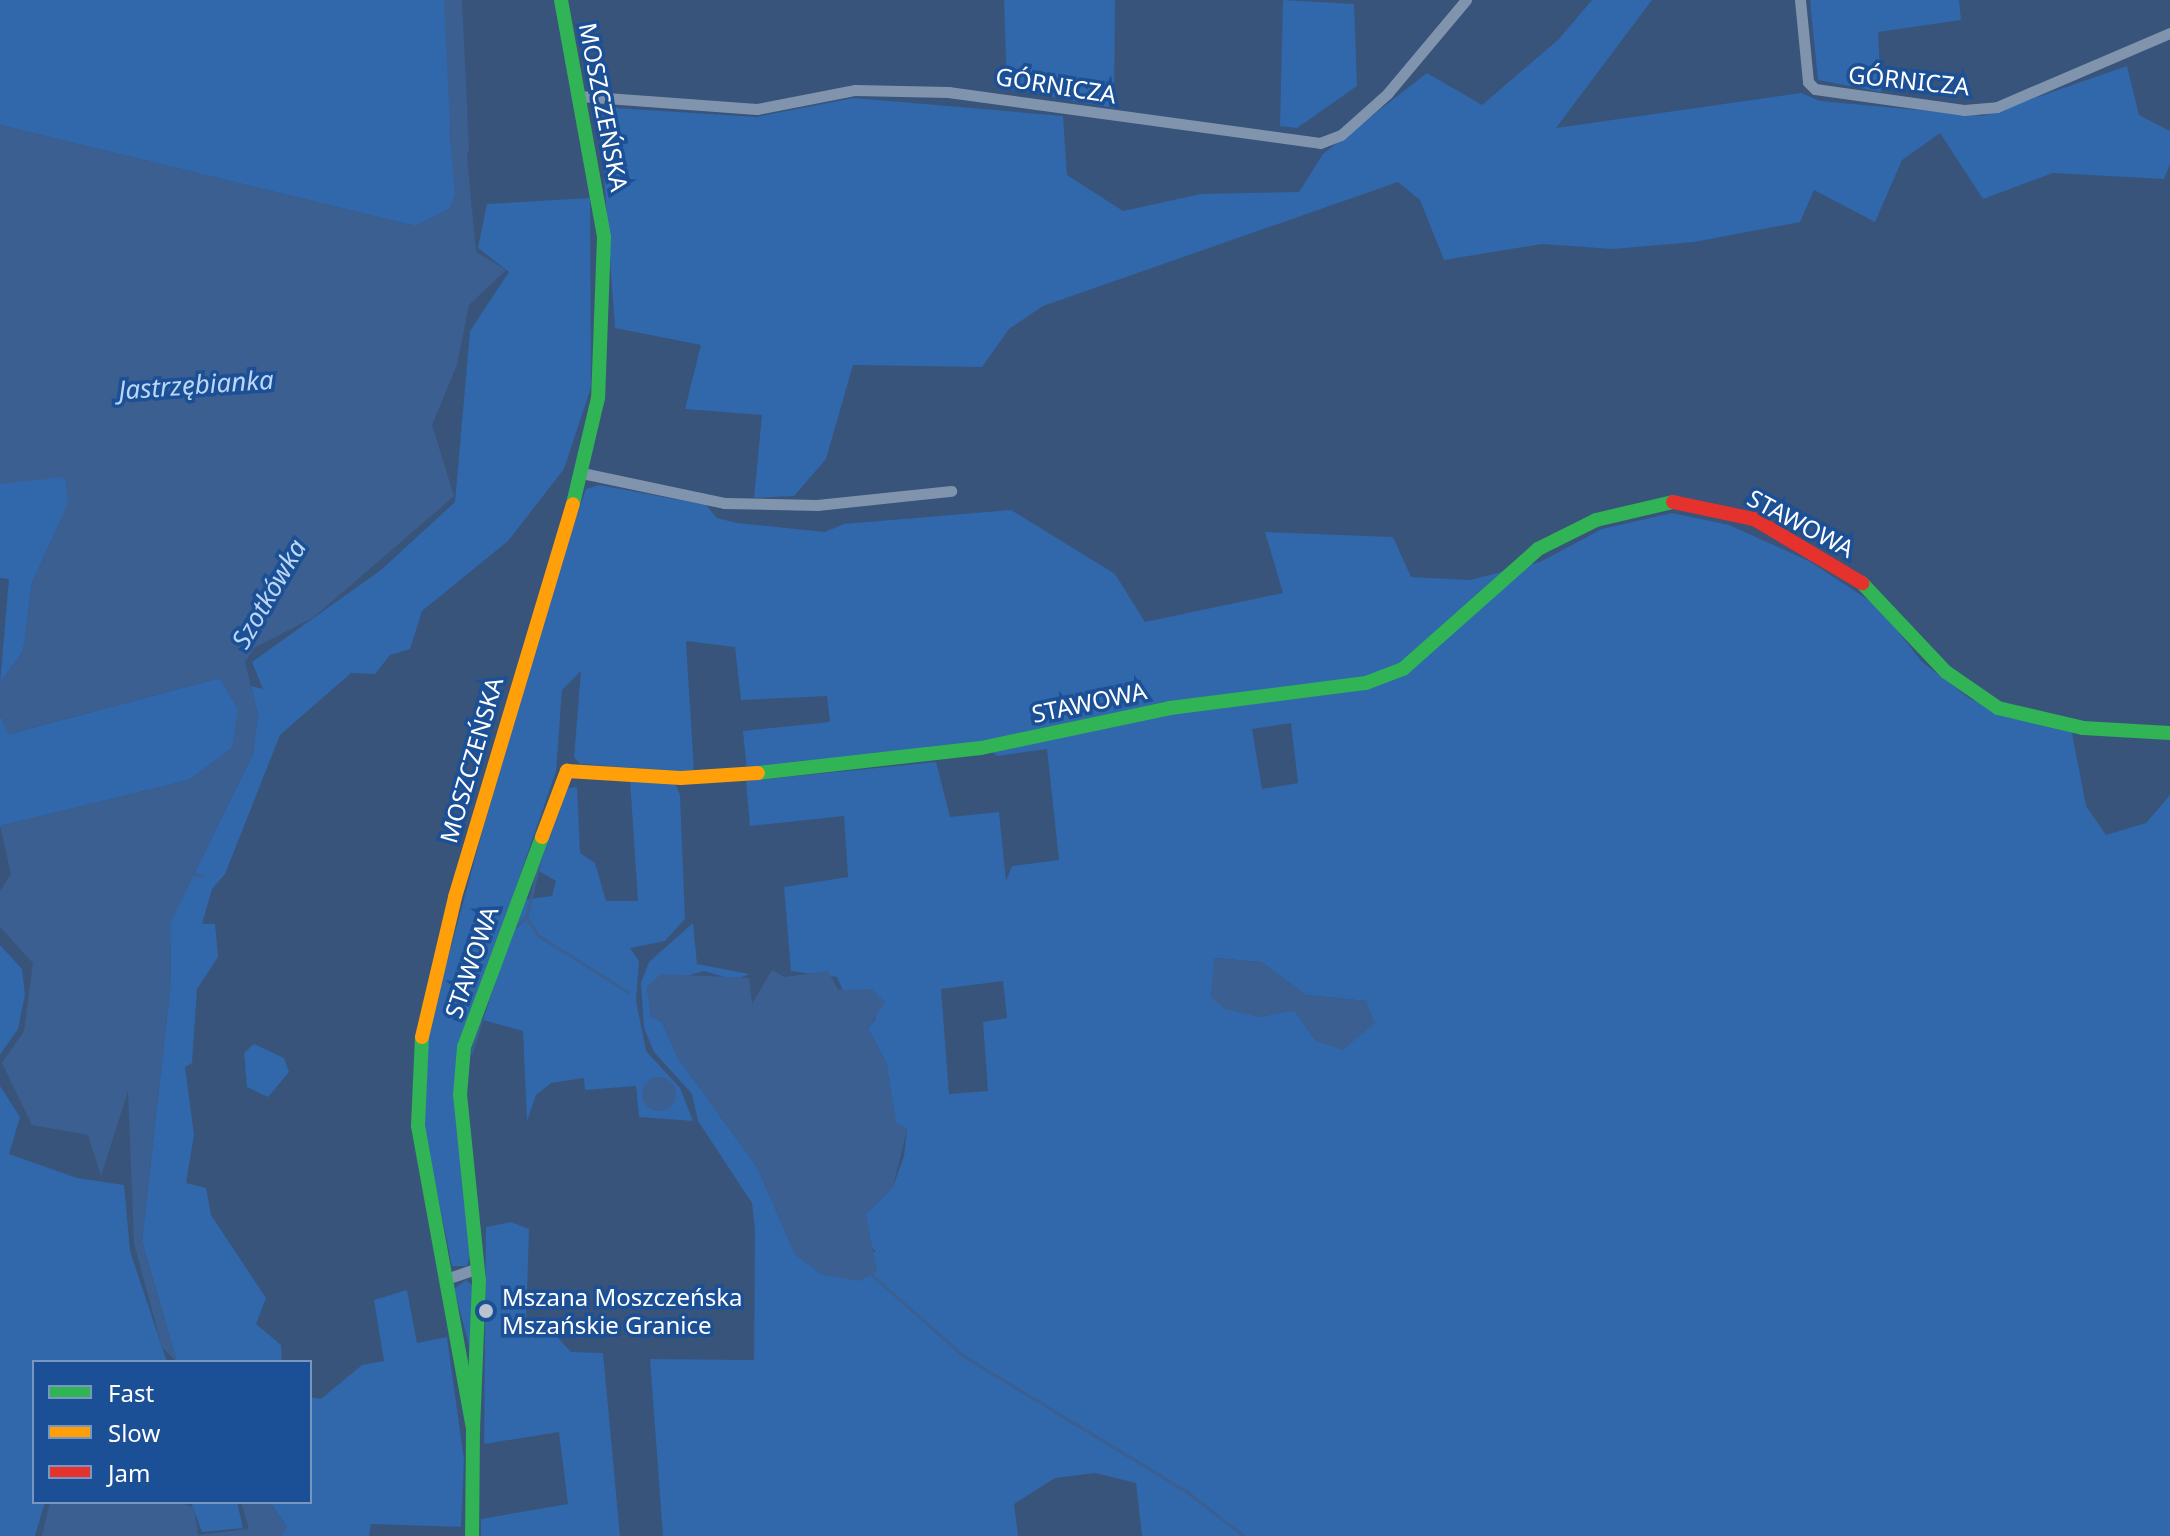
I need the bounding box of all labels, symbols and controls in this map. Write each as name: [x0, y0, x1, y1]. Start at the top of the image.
street label: MOSZCZEŃSKA: [574, 20, 634, 194]
street label: GÓRNICZA: [1847, 59, 1971, 101]
street label: GÓRNICZA: [994, 61, 1118, 109]
water label: Jastrzębianka: [117, 364, 275, 406]
street label: STAWOWA: [1743, 483, 1859, 563]
water label: Szotkówka: [225, 534, 313, 654]
street label: MOSZCZEŃSKA: [434, 674, 508, 846]
street label: STAWOWA: [1029, 676, 1149, 728]
street label: STAWOWA: [438, 902, 504, 1022]
place label: Mszana Moszczeńska Mszańskie Granice: [502, 1283, 743, 1339]
marker: Mszana Moszczeńska Mszańskie Granice: [477, 1302, 495, 1320]
legend: [32, 1360, 312, 1504]
text: Fast: [108, 1376, 154, 1409]
text: Slow: [108, 1416, 160, 1449]
text: Jam: [108, 1456, 150, 1489]

